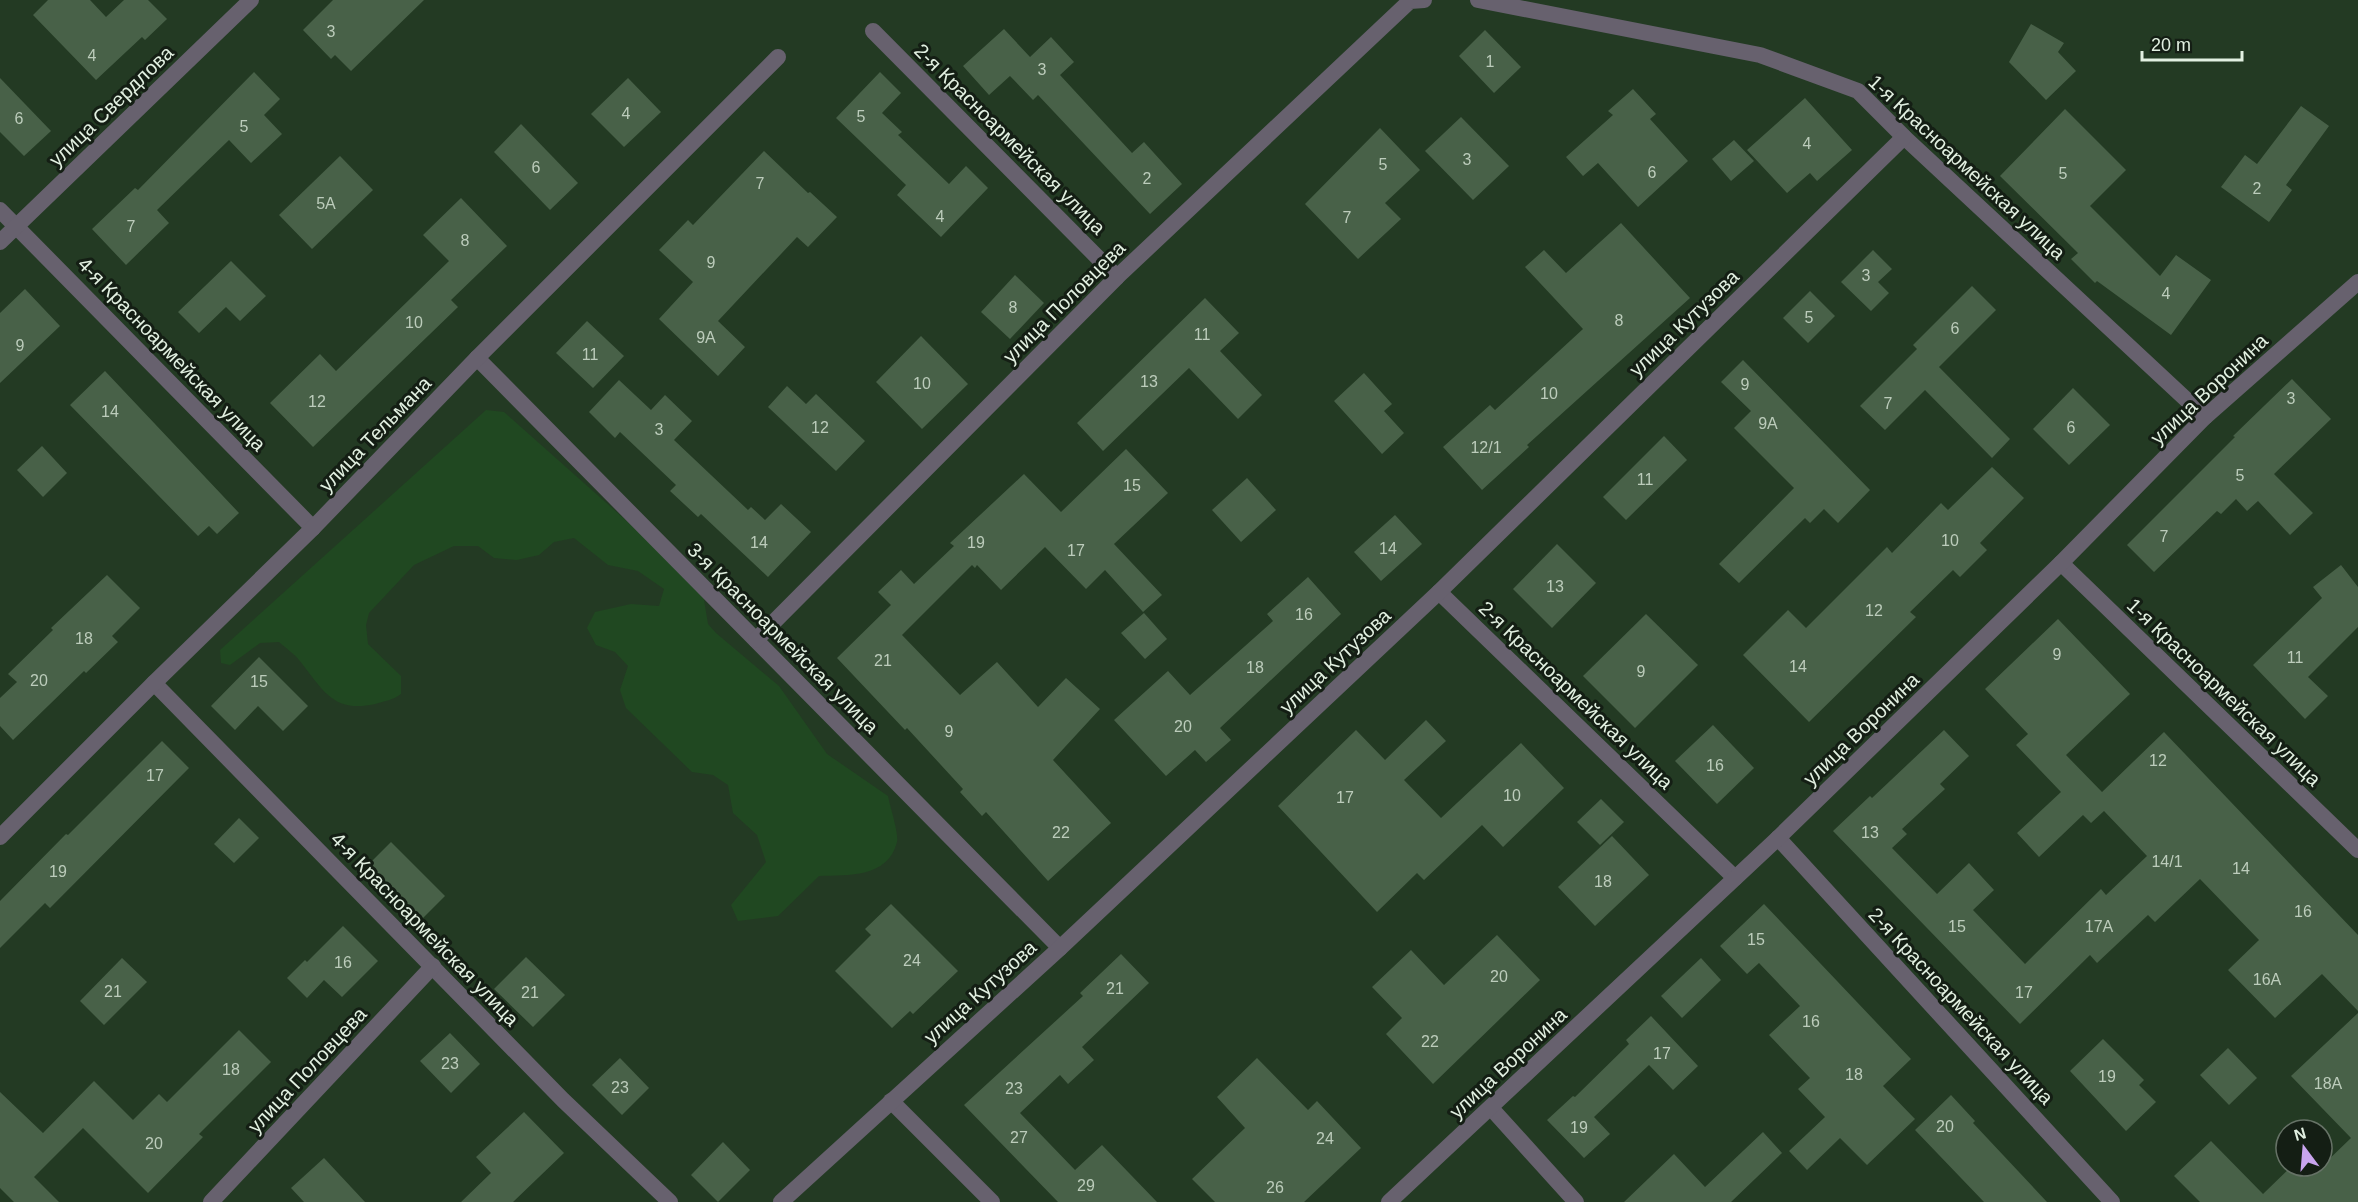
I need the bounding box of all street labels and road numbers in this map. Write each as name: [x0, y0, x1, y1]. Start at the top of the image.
street label: 2-я Красноармейская улица: [910, 39, 1110, 239]
street label: улица Свердлова: [45, 41, 178, 171]
street label: 1-я Красноармейская улица: [1864, 70, 2070, 264]
street label: улица Половцева: [999, 236, 1130, 367]
street label: 4-я Красноармейская улица: [74, 253, 271, 456]
street label: улица Кутузова: [1625, 265, 1744, 381]
street label: улица Воронина: [2146, 329, 2273, 449]
street label: улица Тельмана: [315, 371, 436, 496]
street label: 3-я Красноармейская улица: [683, 538, 883, 738]
street label: 1-я Красноармейская улица: [2123, 594, 2326, 791]
street label: 2-я Красноармейская улица: [1475, 597, 1678, 794]
street label: улица Кутузова: [1275, 604, 1395, 718]
street label: улица Воронина: [1799, 668, 1924, 790]
street label: 4-я Красноармейская улица: [327, 828, 524, 1031]
street label: 2-я Красноармейская улица: [1864, 903, 2058, 1109]
street label: улица Кутузова: [919, 935, 1041, 1048]
street label: улица Половцева: [243, 1002, 371, 1137]
street label: улица Воронина: [1445, 1003, 1572, 1123]

